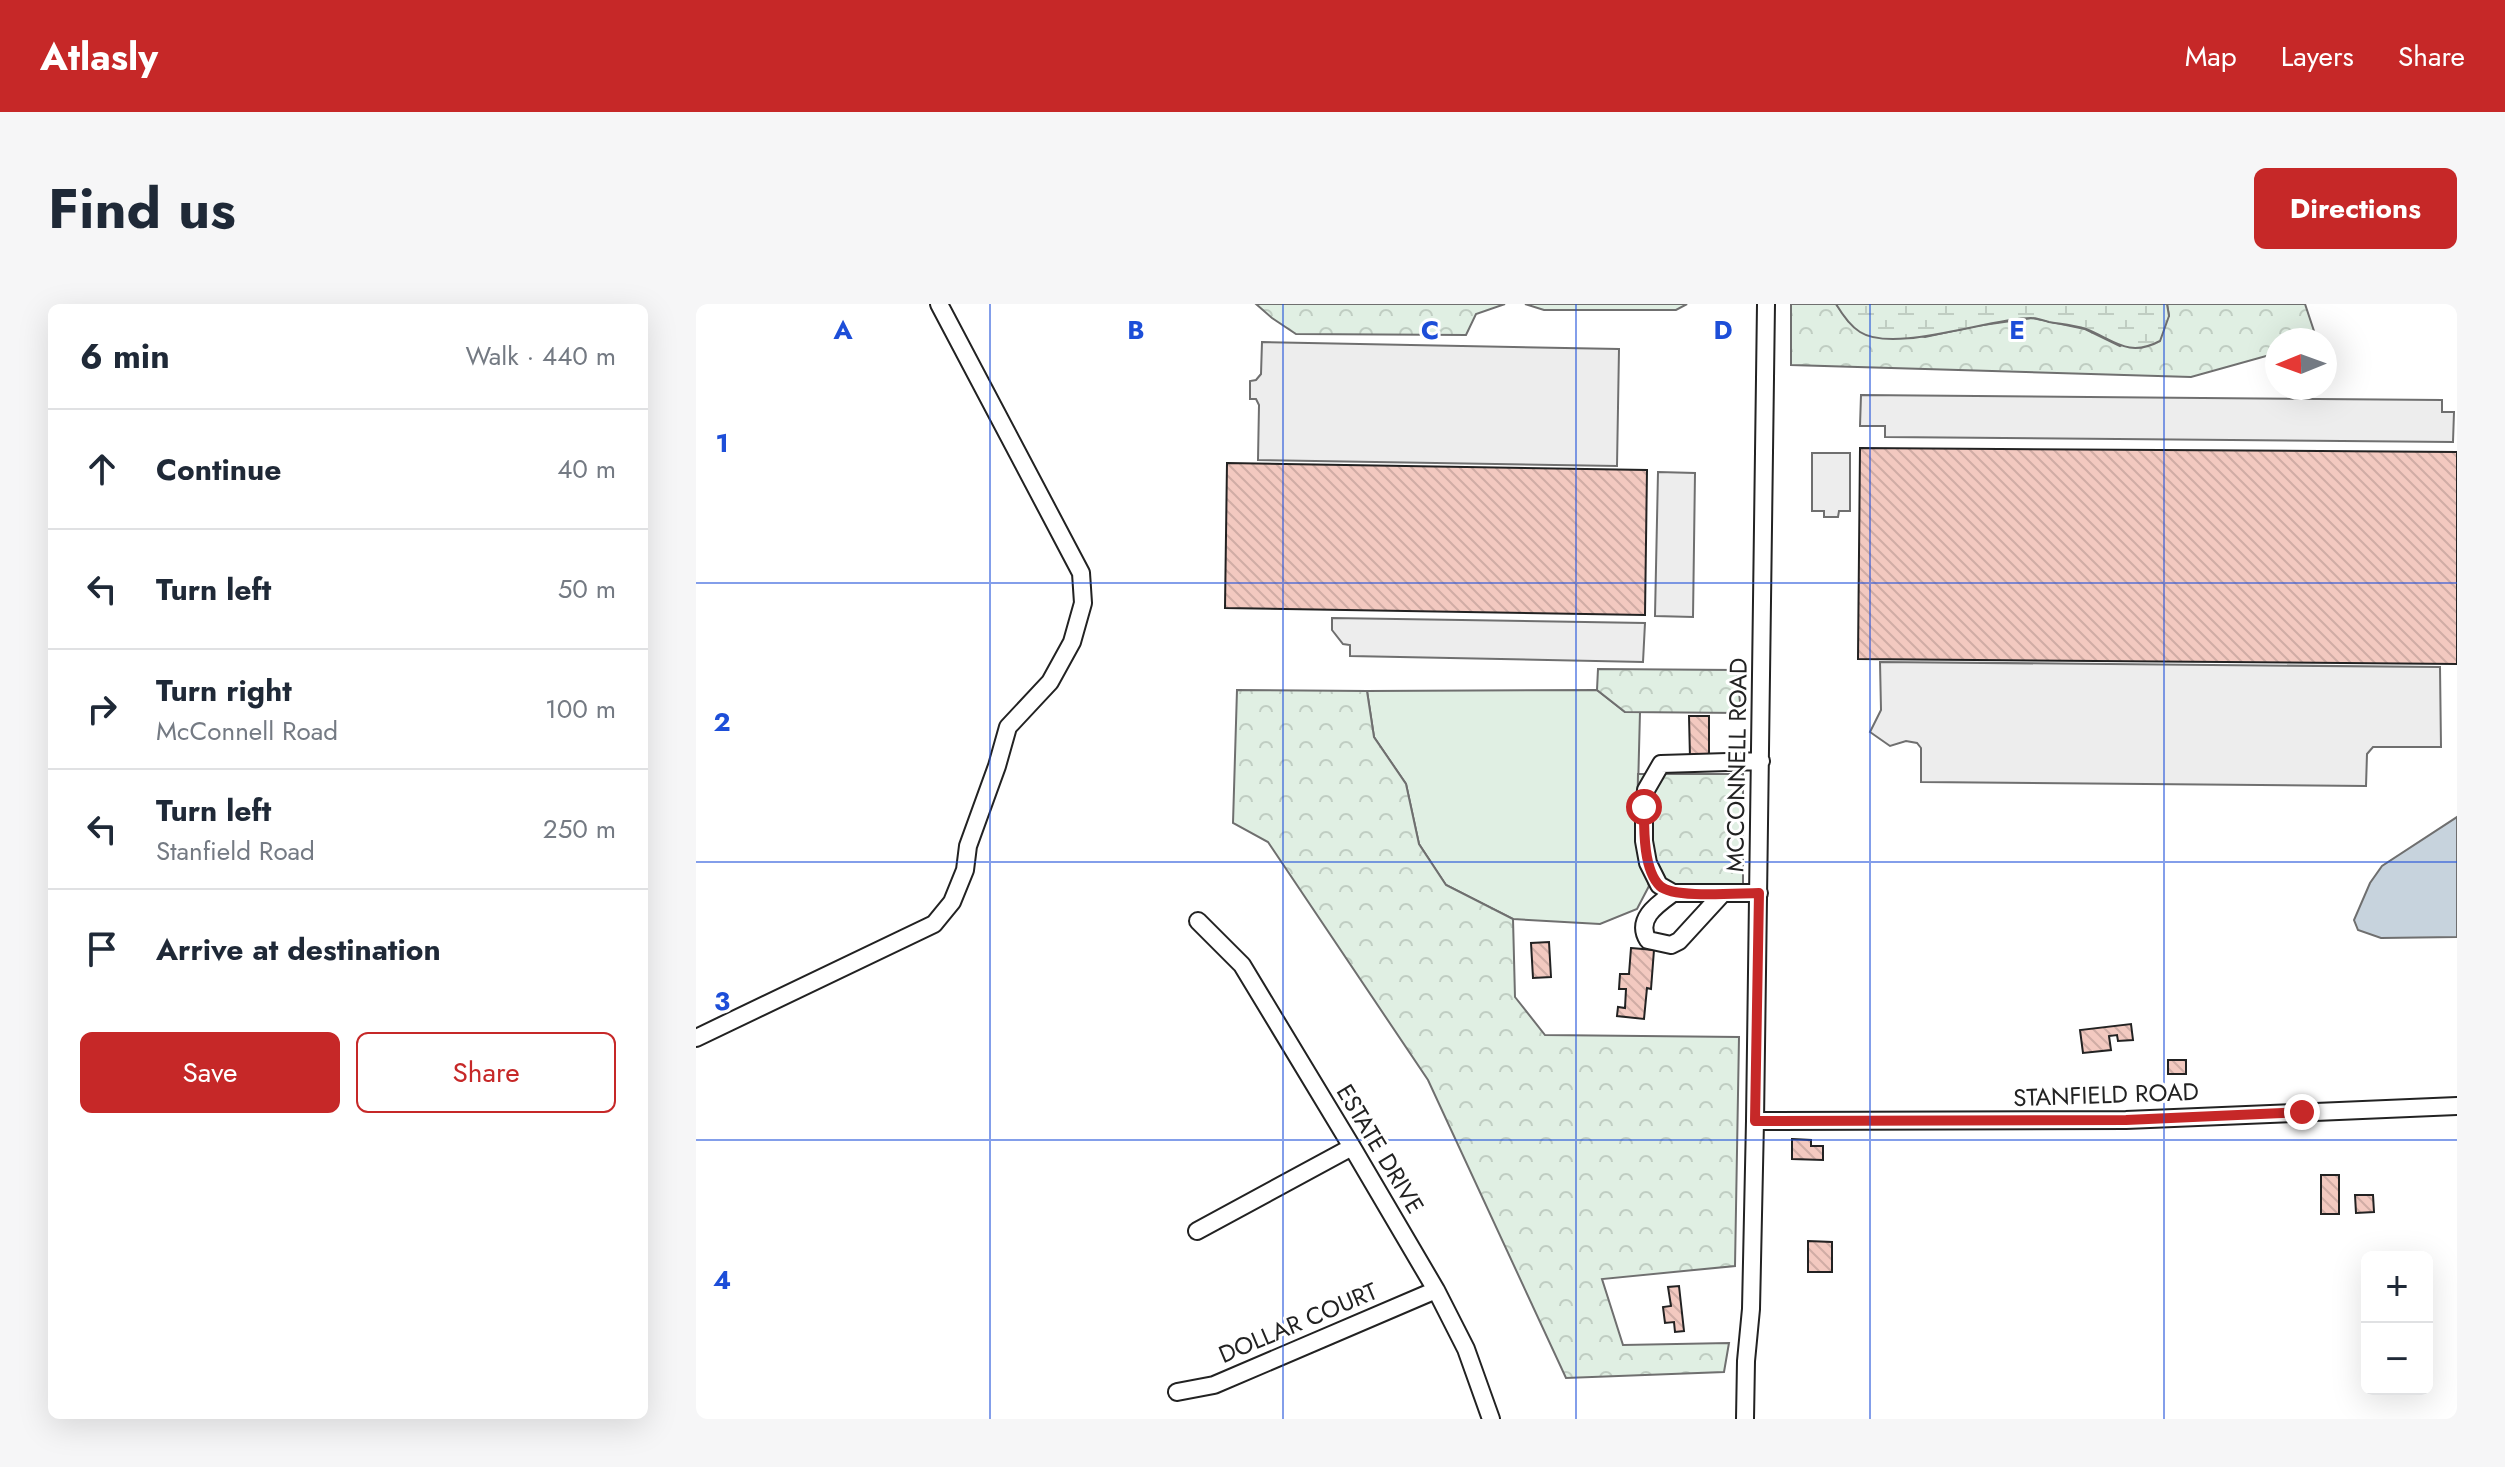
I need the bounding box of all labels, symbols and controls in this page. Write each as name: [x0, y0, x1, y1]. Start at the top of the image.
text: Atlasly: [40, 29, 158, 84]
text: Map: [2185, 36, 2237, 77]
text: Layers: [2281, 36, 2354, 77]
text: Share: [2398, 36, 2465, 77]
text: Find us: [48, 168, 236, 249]
button: Directions: [2254, 168, 2457, 249]
text: A: [832, 311, 853, 349]
text: B: [1127, 311, 1145, 349]
text: C: [1421, 311, 1439, 349]
text: D: [1713, 311, 1733, 349]
text: E: [2009, 311, 2025, 349]
north arrow: [2265, 328, 2337, 400]
text: 6 min: [80, 332, 170, 381]
text: Walk · 440 m: [466, 337, 616, 375]
text: 1: [715, 424, 729, 462]
icon: ahead: [80, 447, 124, 491]
text: Continue: [156, 448, 282, 491]
text: 40 m: [557, 450, 616, 488]
icon: left: [80, 567, 124, 611]
text: Turn left: [156, 568, 271, 611]
text: 50 m: [558, 570, 616, 608]
street label: MCCONNELL ROAD: [1717, 658, 1756, 872]
text: Turn right: [156, 669, 292, 712]
icon: right: [80, 687, 124, 731]
text: 100 m: [545, 690, 616, 728]
text: 2: [713, 703, 731, 741]
text: McConnell Road: [156, 712, 338, 750]
text: Turn left: [156, 789, 271, 832]
route start: [1626, 789, 1662, 825]
icon: left: [80, 807, 124, 851]
text: 250 m: [543, 810, 616, 848]
text: Stanfield Road: [156, 832, 315, 870]
icon: arrive: [80, 927, 124, 971]
text: Arrive at destination: [156, 928, 441, 971]
text: 3: [714, 982, 730, 1020]
button: Save: [80, 1032, 340, 1113]
button: Share: [356, 1032, 616, 1113]
street label: STANFIELD ROAD: [2013, 1074, 2199, 1115]
street label: ESTATE DRIVE: [1328, 1077, 1433, 1220]
route end: [2284, 1094, 2320, 1130]
map controls: [2361, 1251, 2433, 1395]
button: +: [2361, 1251, 2433, 1323]
text: 4: [713, 1261, 731, 1299]
street label: DOLLAR COURT: [1213, 1273, 1382, 1372]
button: −: [2361, 1323, 2433, 1395]

